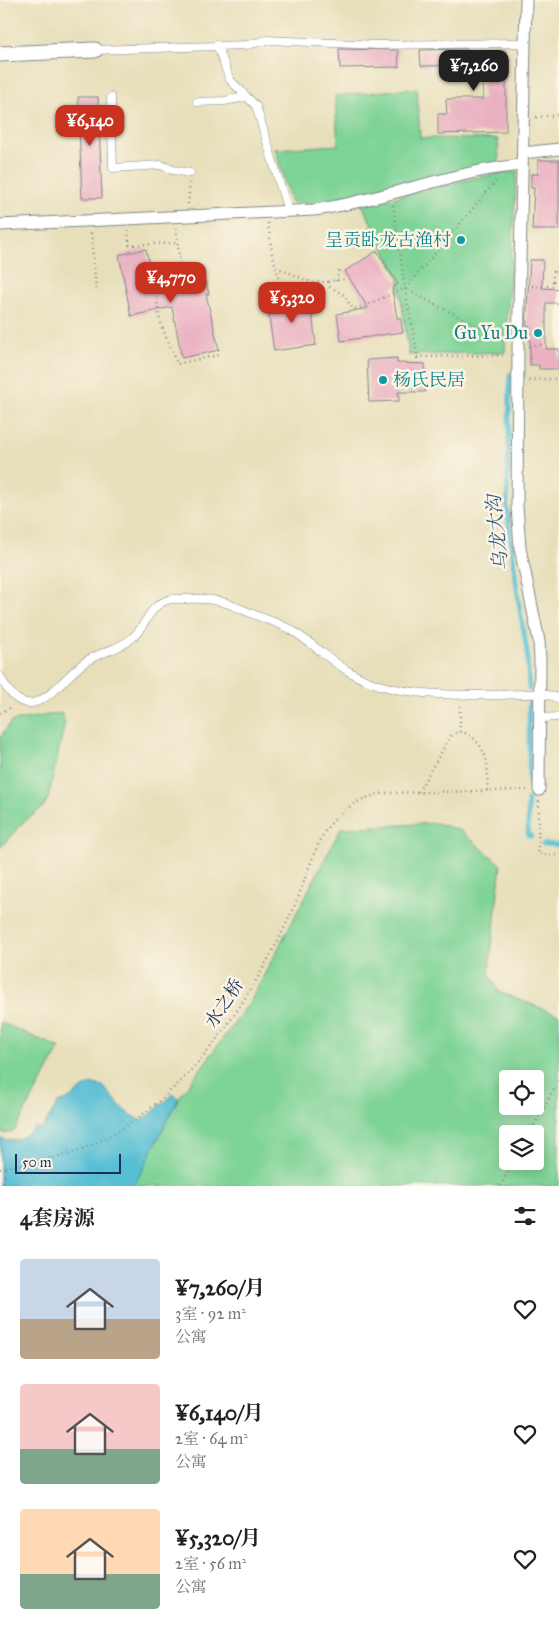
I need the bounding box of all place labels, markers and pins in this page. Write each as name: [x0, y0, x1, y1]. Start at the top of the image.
pin: ¥7,260: [433, 49, 515, 92]
pin: ¥6,140: [49, 104, 131, 147]
place label: 呈贡卧龙古渔村: [325, 229, 451, 251]
marker: 呈贡卧龙古渔村: [455, 234, 467, 246]
pin: ¥4,770: [130, 262, 212, 304]
pin: ¥5,320: [251, 282, 333, 324]
place label: Gu Yu Du: [454, 322, 528, 344]
marker: Gu Yu Du: [532, 327, 544, 339]
place label: 杨氏民居: [393, 369, 465, 391]
marker: 杨氏民居: [377, 374, 389, 386]

